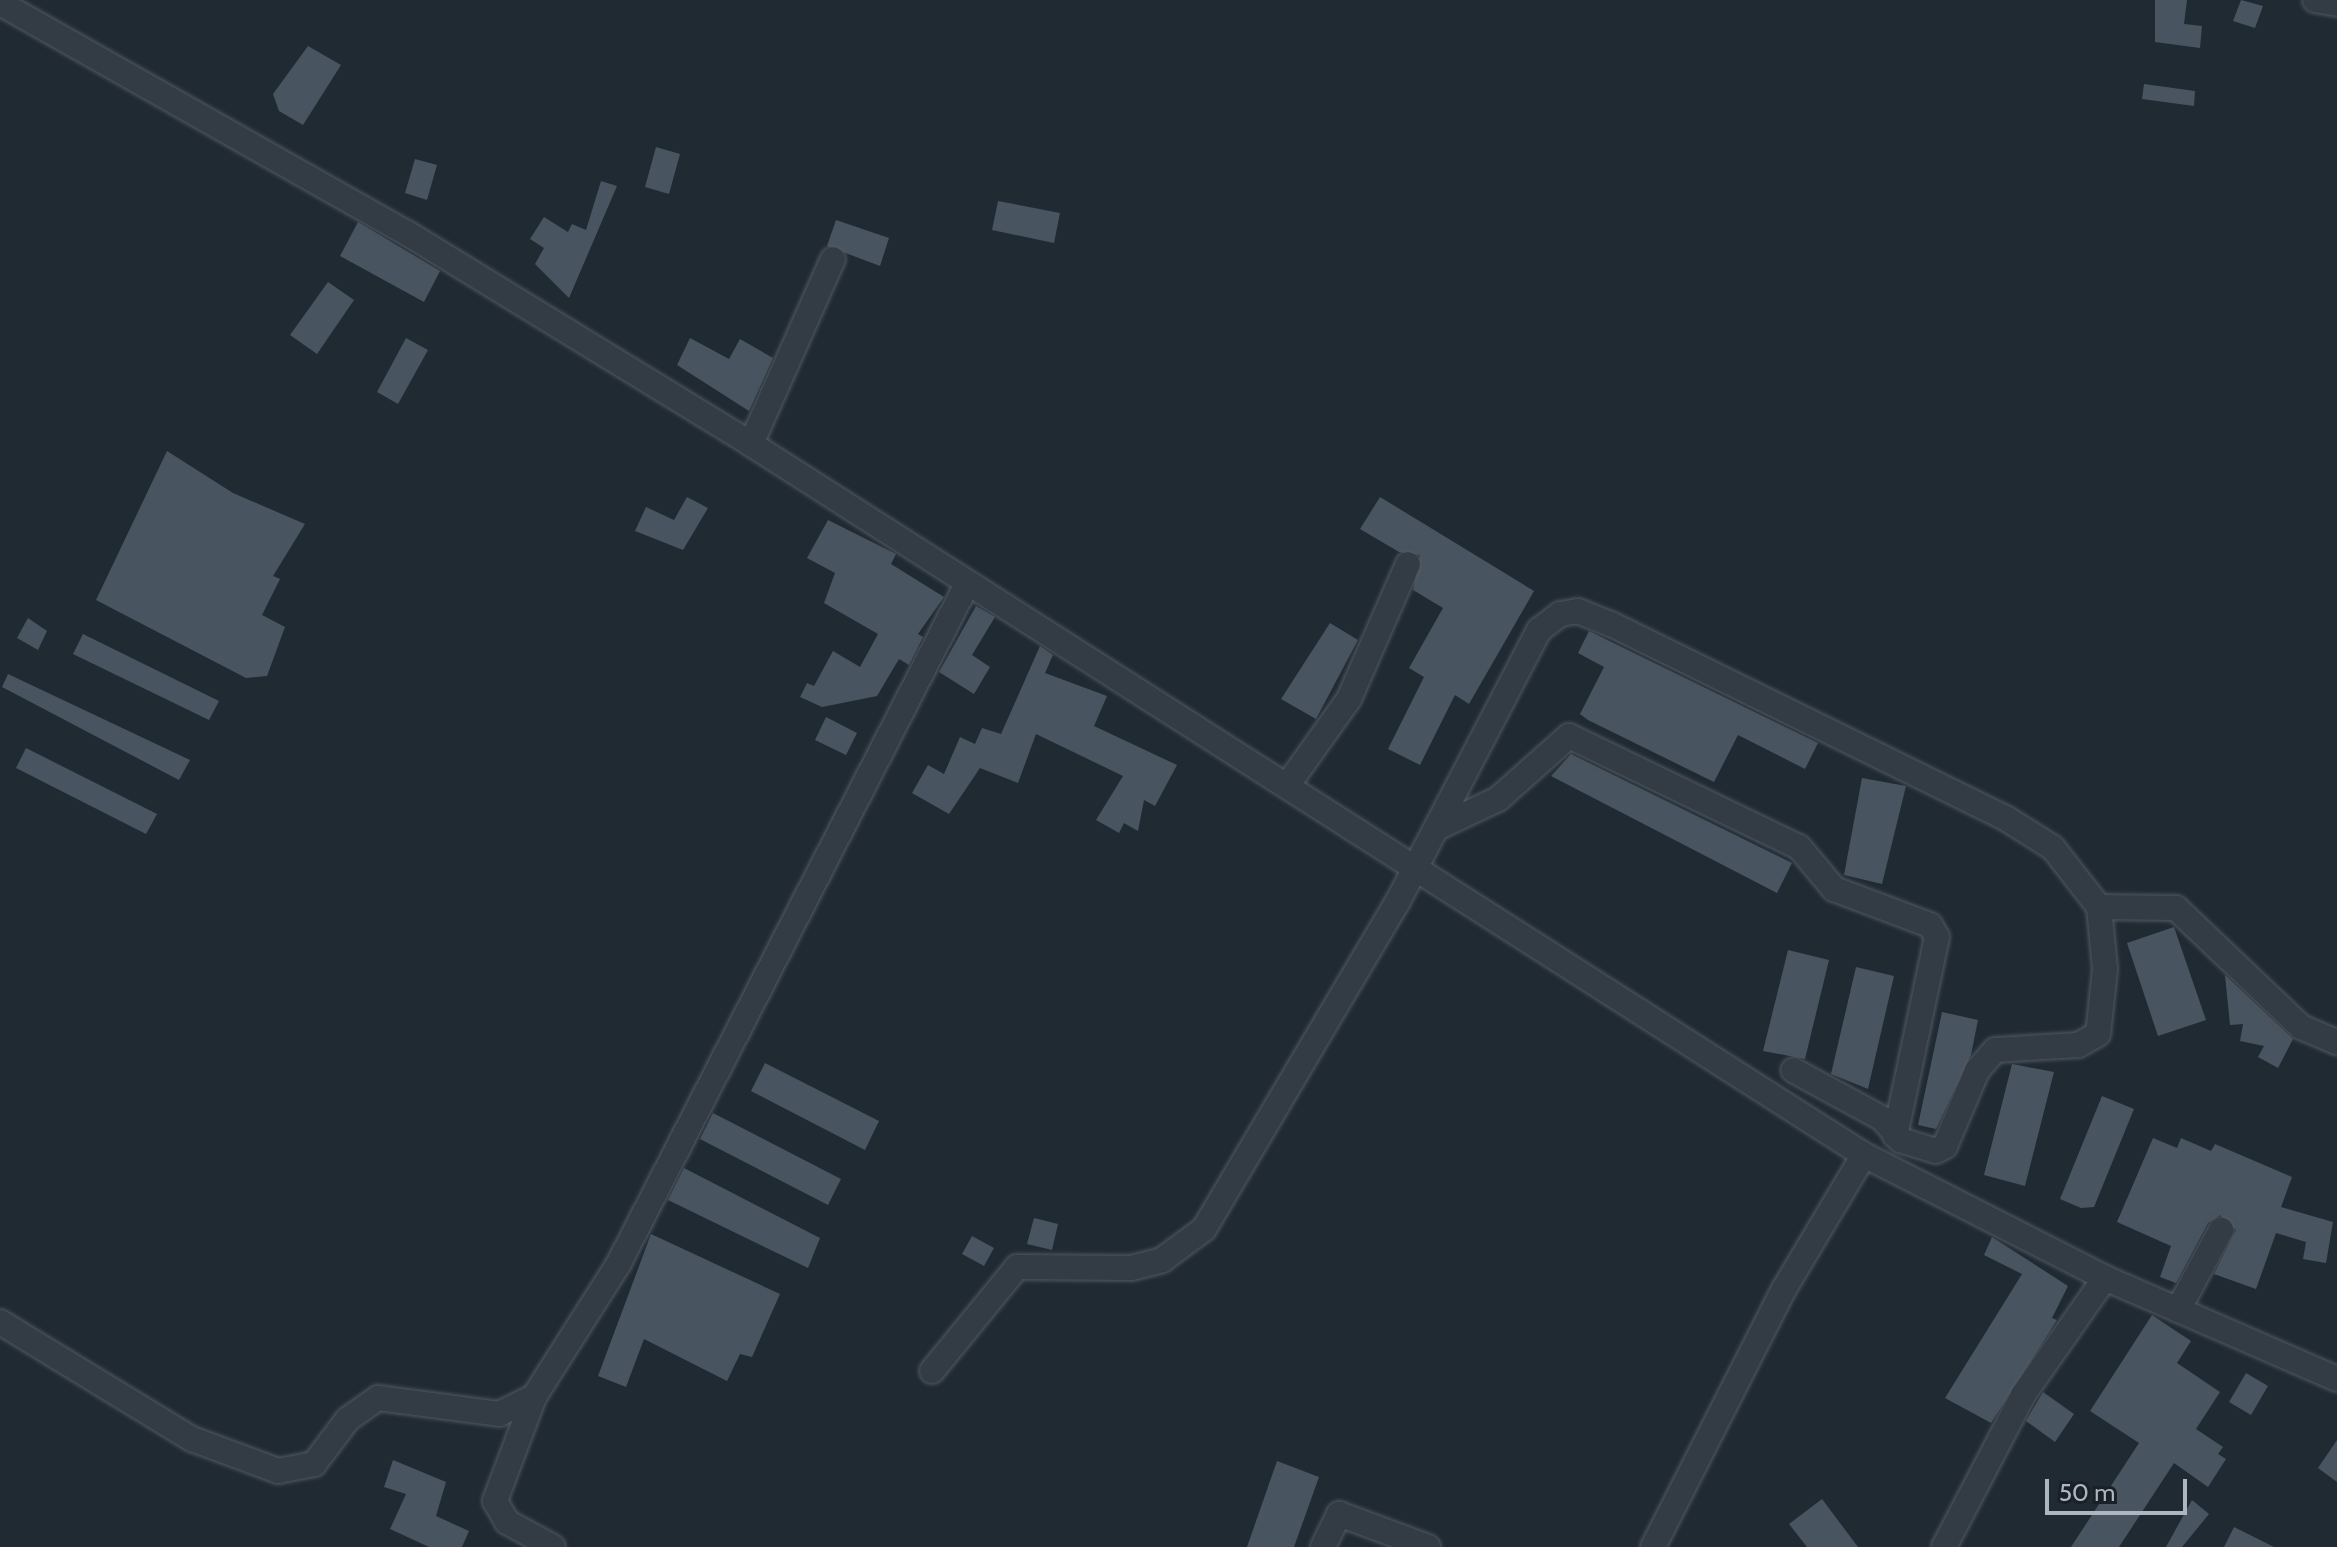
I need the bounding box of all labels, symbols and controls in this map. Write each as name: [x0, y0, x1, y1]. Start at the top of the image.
scale bar: [2049, 1463, 2191, 1513]
text: 50 m: [2059, 1478, 2115, 1507]

